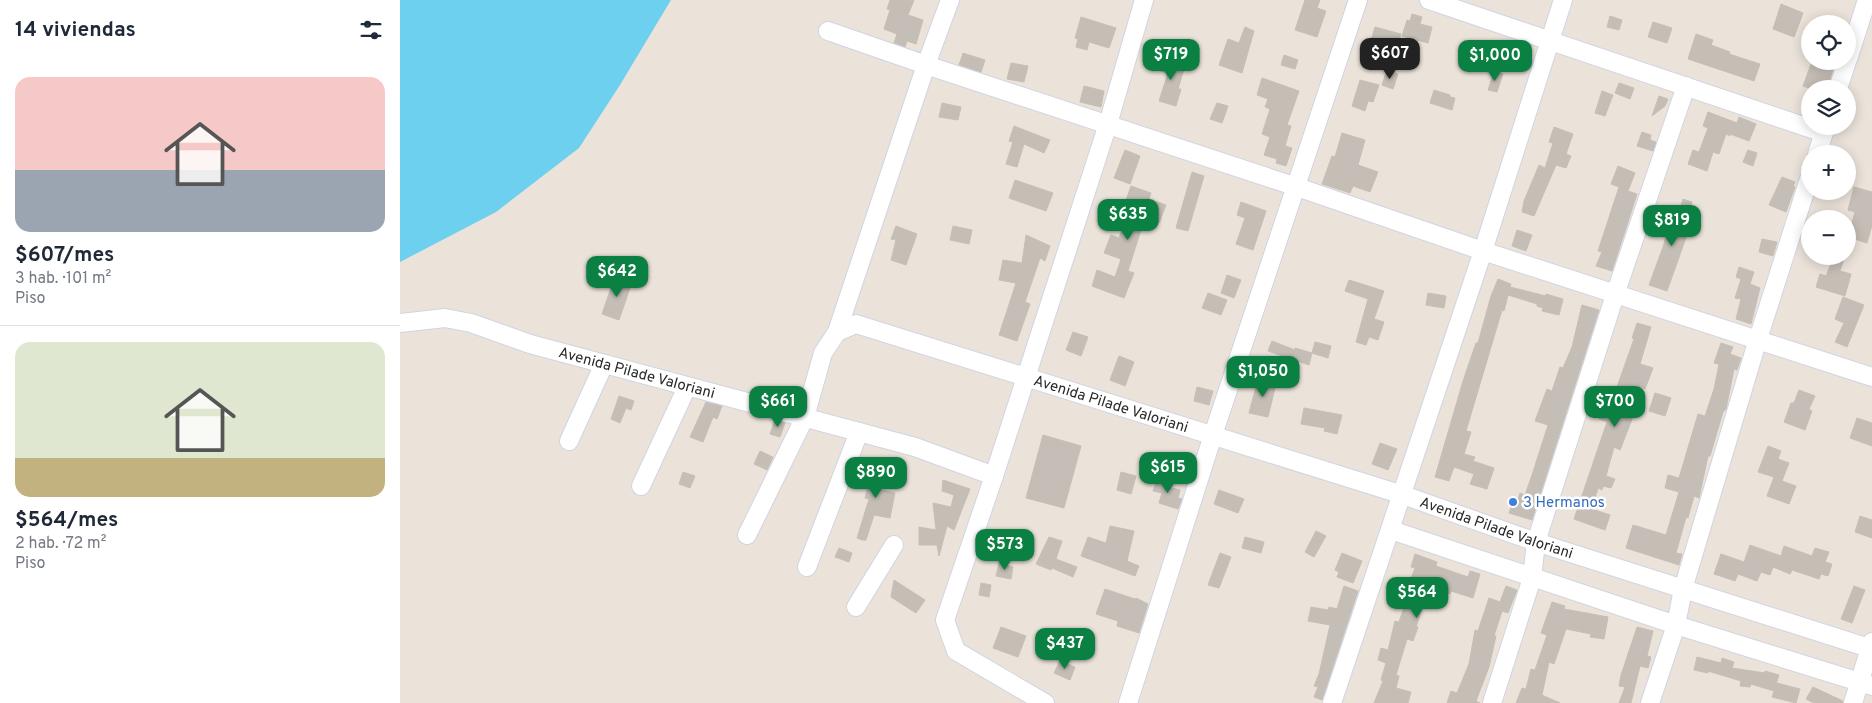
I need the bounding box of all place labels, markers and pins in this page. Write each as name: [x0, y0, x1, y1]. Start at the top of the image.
pin: $719: [1141, 38, 1201, 81]
pin: $607: [1360, 38, 1420, 80]
pin: $1,000: [1454, 39, 1536, 82]
pin: $635: [1098, 198, 1158, 241]
pin: $819: [1642, 204, 1702, 247]
pin: $642: [587, 256, 647, 298]
pin: $1,050: [1222, 356, 1304, 398]
pin: $661: [748, 386, 808, 428]
pin: $700: [1585, 386, 1645, 428]
pin: $615: [1138, 452, 1198, 494]
pin: $890: [846, 456, 906, 499]
place label: 3 Hermanos: [1523, 494, 1605, 513]
marker: 3 Hermanos: [1507, 496, 1519, 508]
pin: $573: [975, 528, 1035, 571]
pin: $564: [1387, 576, 1447, 619]
pin: $437: [1035, 628, 1095, 670]

